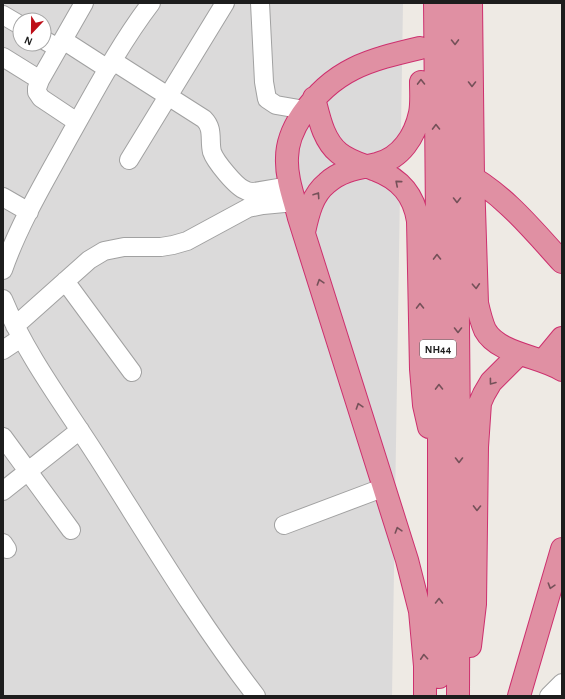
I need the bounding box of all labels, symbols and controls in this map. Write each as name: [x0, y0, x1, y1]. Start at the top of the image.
north arrow: [12, 12, 52, 52]
text: N: [23, 34, 34, 47]
one-way arrow: [451, 39, 459, 45]
one-way arrow: [417, 79, 425, 85]
one-way arrow: [468, 81, 476, 87]
one-way arrow: [432, 124, 440, 130]
one-way arrow: [395, 180, 402, 187]
one-way arrow: [312, 192, 320, 199]
one-way arrow: [453, 197, 461, 203]
one-way arrow: [433, 254, 441, 260]
one-way arrow: [316, 279, 325, 286]
one-way arrow: [472, 283, 481, 289]
one-way arrow: [415, 303, 424, 309]
one-way arrow: [454, 327, 462, 333]
road number: NH44: [420, 340, 456, 358]
one-way arrow: [490, 377, 497, 384]
one-way arrow: [435, 384, 443, 390]
one-way arrow: [356, 403, 364, 410]
one-way arrow: [455, 457, 463, 463]
one-way arrow: [472, 505, 481, 511]
one-way arrow: [394, 527, 403, 534]
one-way arrow: [547, 582, 556, 589]
one-way arrow: [435, 598, 443, 604]
one-way arrow: [420, 654, 429, 660]

